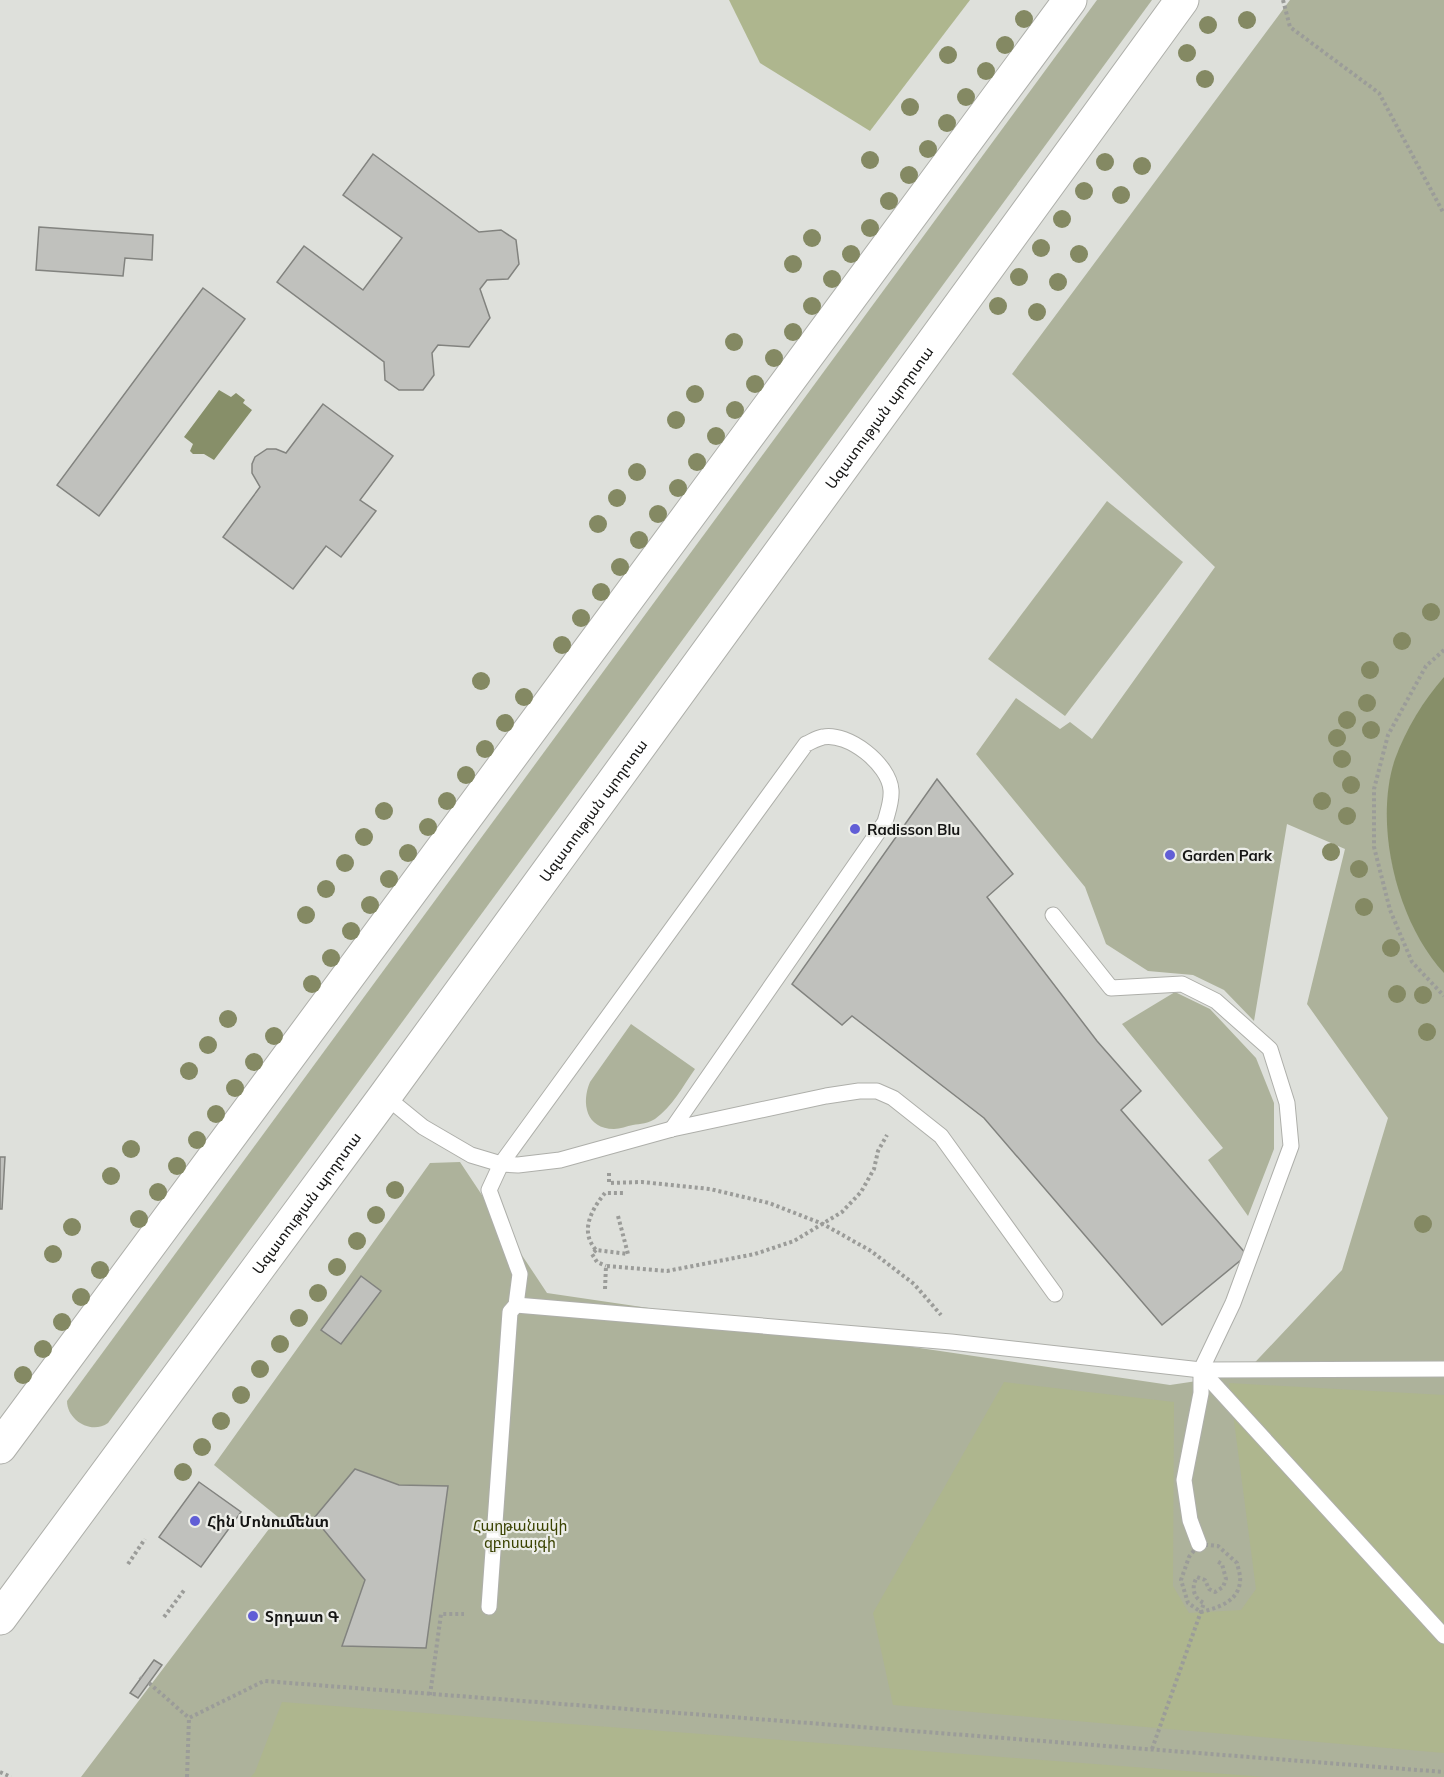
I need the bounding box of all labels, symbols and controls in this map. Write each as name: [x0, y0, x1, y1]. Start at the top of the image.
street label: Ազատության պողոտա: [820, 342, 937, 492]
street label: Ազատության պողոտա: [535, 735, 651, 885]
place label: Radisson Blu: [867, 820, 960, 839]
marker: Radisson Blu: [848, 822, 862, 836]
place label: Garden Park: [1182, 846, 1273, 865]
marker: Garden Park: [1163, 848, 1177, 862]
street label: Ազատության պողոտա: [248, 1128, 365, 1277]
place label: Հին Մոնումենտ: [207, 1512, 329, 1531]
marker: Հին Մոնումենտ: [188, 1514, 202, 1528]
park label: Հաղթանակի զբոսայգի: [473, 1516, 567, 1552]
place label: Տրդատ Գ: [265, 1607, 340, 1626]
marker: Տրդատ Գ: [246, 1609, 260, 1623]

